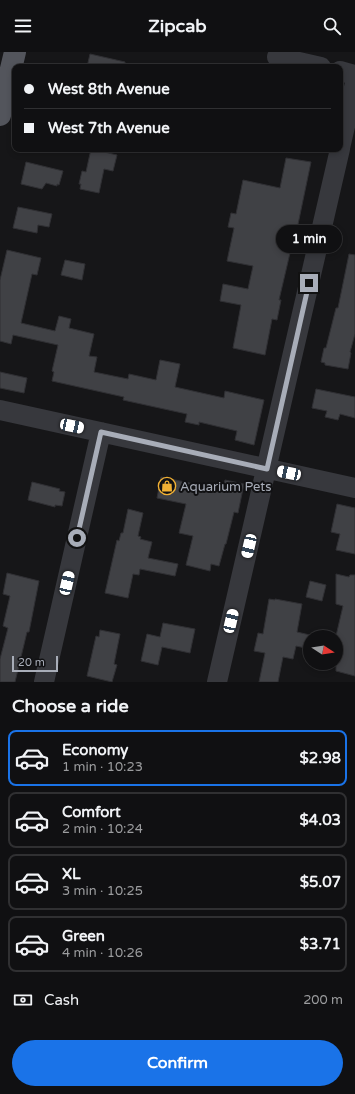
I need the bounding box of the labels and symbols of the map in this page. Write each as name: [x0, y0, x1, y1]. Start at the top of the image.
callout: 1 min: [276, 225, 342, 253]
route end: [300, 274, 318, 292]
car: [59, 418, 85, 434]
car: [276, 465, 302, 481]
shop icon: Aquarium Pets: [157, 476, 177, 496]
place label: Aquarium Pets: [180, 479, 272, 495]
route start: [68, 529, 86, 547]
car: [240, 533, 258, 559]
car: [58, 570, 76, 596]
car: [222, 608, 240, 634]
north arrow: [303, 630, 343, 670]
scale bar: [12, 654, 58, 673]

